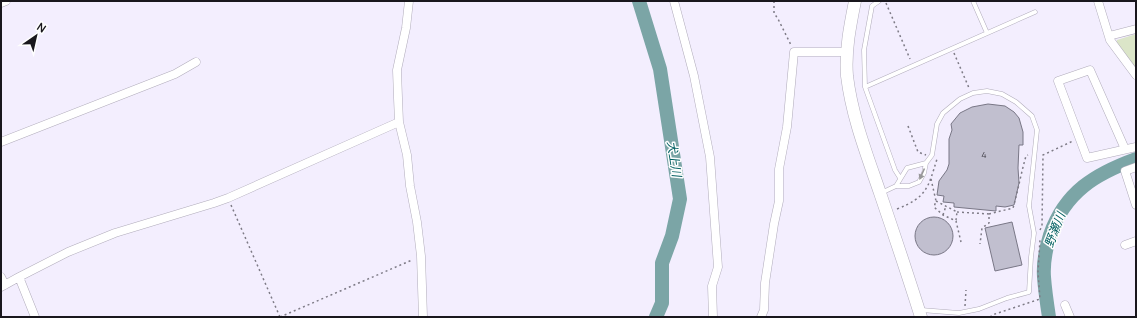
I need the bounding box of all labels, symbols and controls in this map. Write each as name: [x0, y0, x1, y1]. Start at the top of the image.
north arrow: [16, 16, 56, 56]
text: N: [34, 19, 49, 36]
water label: 犬上川: [663, 140, 686, 180]
house number: 4: [981, 148, 987, 161]
one-way arrow: [919, 169, 925, 180]
water label: 野瀬川: [1040, 208, 1070, 250]

